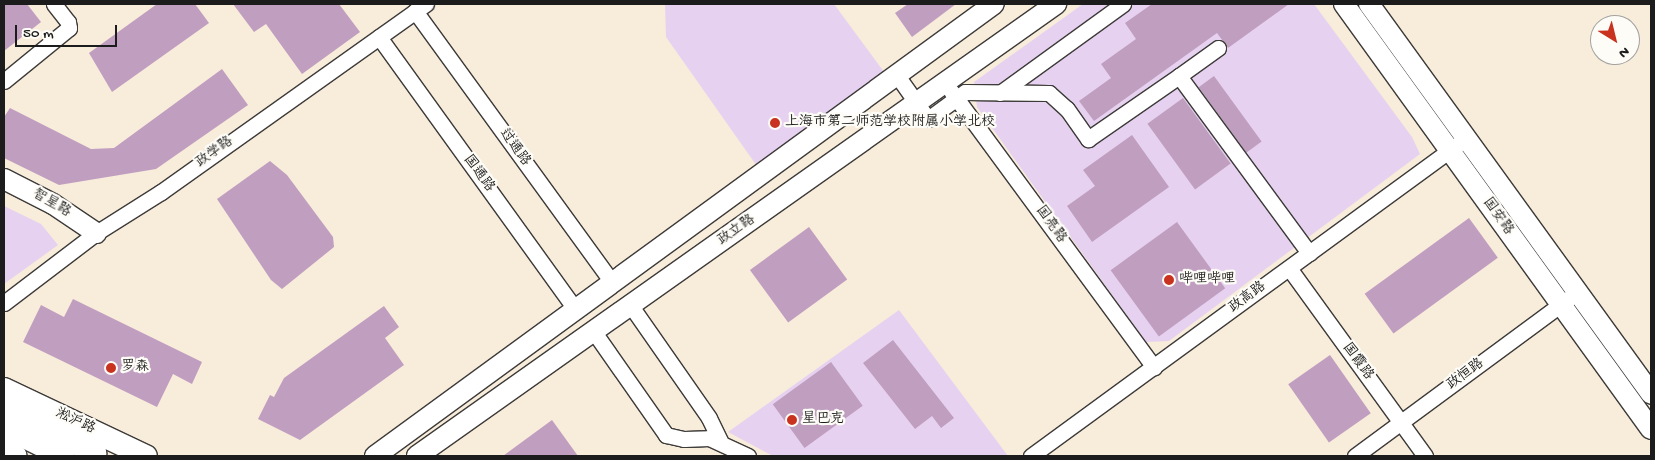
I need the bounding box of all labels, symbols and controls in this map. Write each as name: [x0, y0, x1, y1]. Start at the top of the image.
scale bar: [18, 15, 120, 47]
north arrow: [1590, 15, 1640, 65]
text: 50 m: [23, 25, 54, 43]
text: N: [1615, 42, 1632, 61]
place label: 上海市第二师范学校附属小学北校: [785, 115, 995, 131]
marker: 上海市第二师范学校附属小学北校: [769, 117, 781, 129]
street label: 过通路: [495, 126, 533, 170]
street label: 政学路: [193, 134, 237, 172]
street label: 国通路: [459, 152, 497, 196]
street label: 智星路: [29, 186, 73, 222]
street label: 国安路: [1478, 195, 1516, 239]
street label: 国亮路: [1031, 203, 1069, 247]
street label: 政立路: [715, 212, 759, 250]
place label: 哔哩哔哩: [1179, 272, 1235, 288]
marker: 哔哩哔哩: [1163, 274, 1175, 286]
street label: 政高路: [1226, 279, 1270, 317]
street label: 国霞路: [1338, 340, 1376, 384]
street label: 政恒路: [1444, 356, 1488, 394]
place label: 罗森: [121, 360, 149, 376]
marker: 罗森: [105, 362, 117, 374]
street label: 淞沪路: [52, 406, 98, 438]
place label: 星巴克: [802, 412, 844, 428]
marker: 星巴克: [786, 414, 798, 426]

